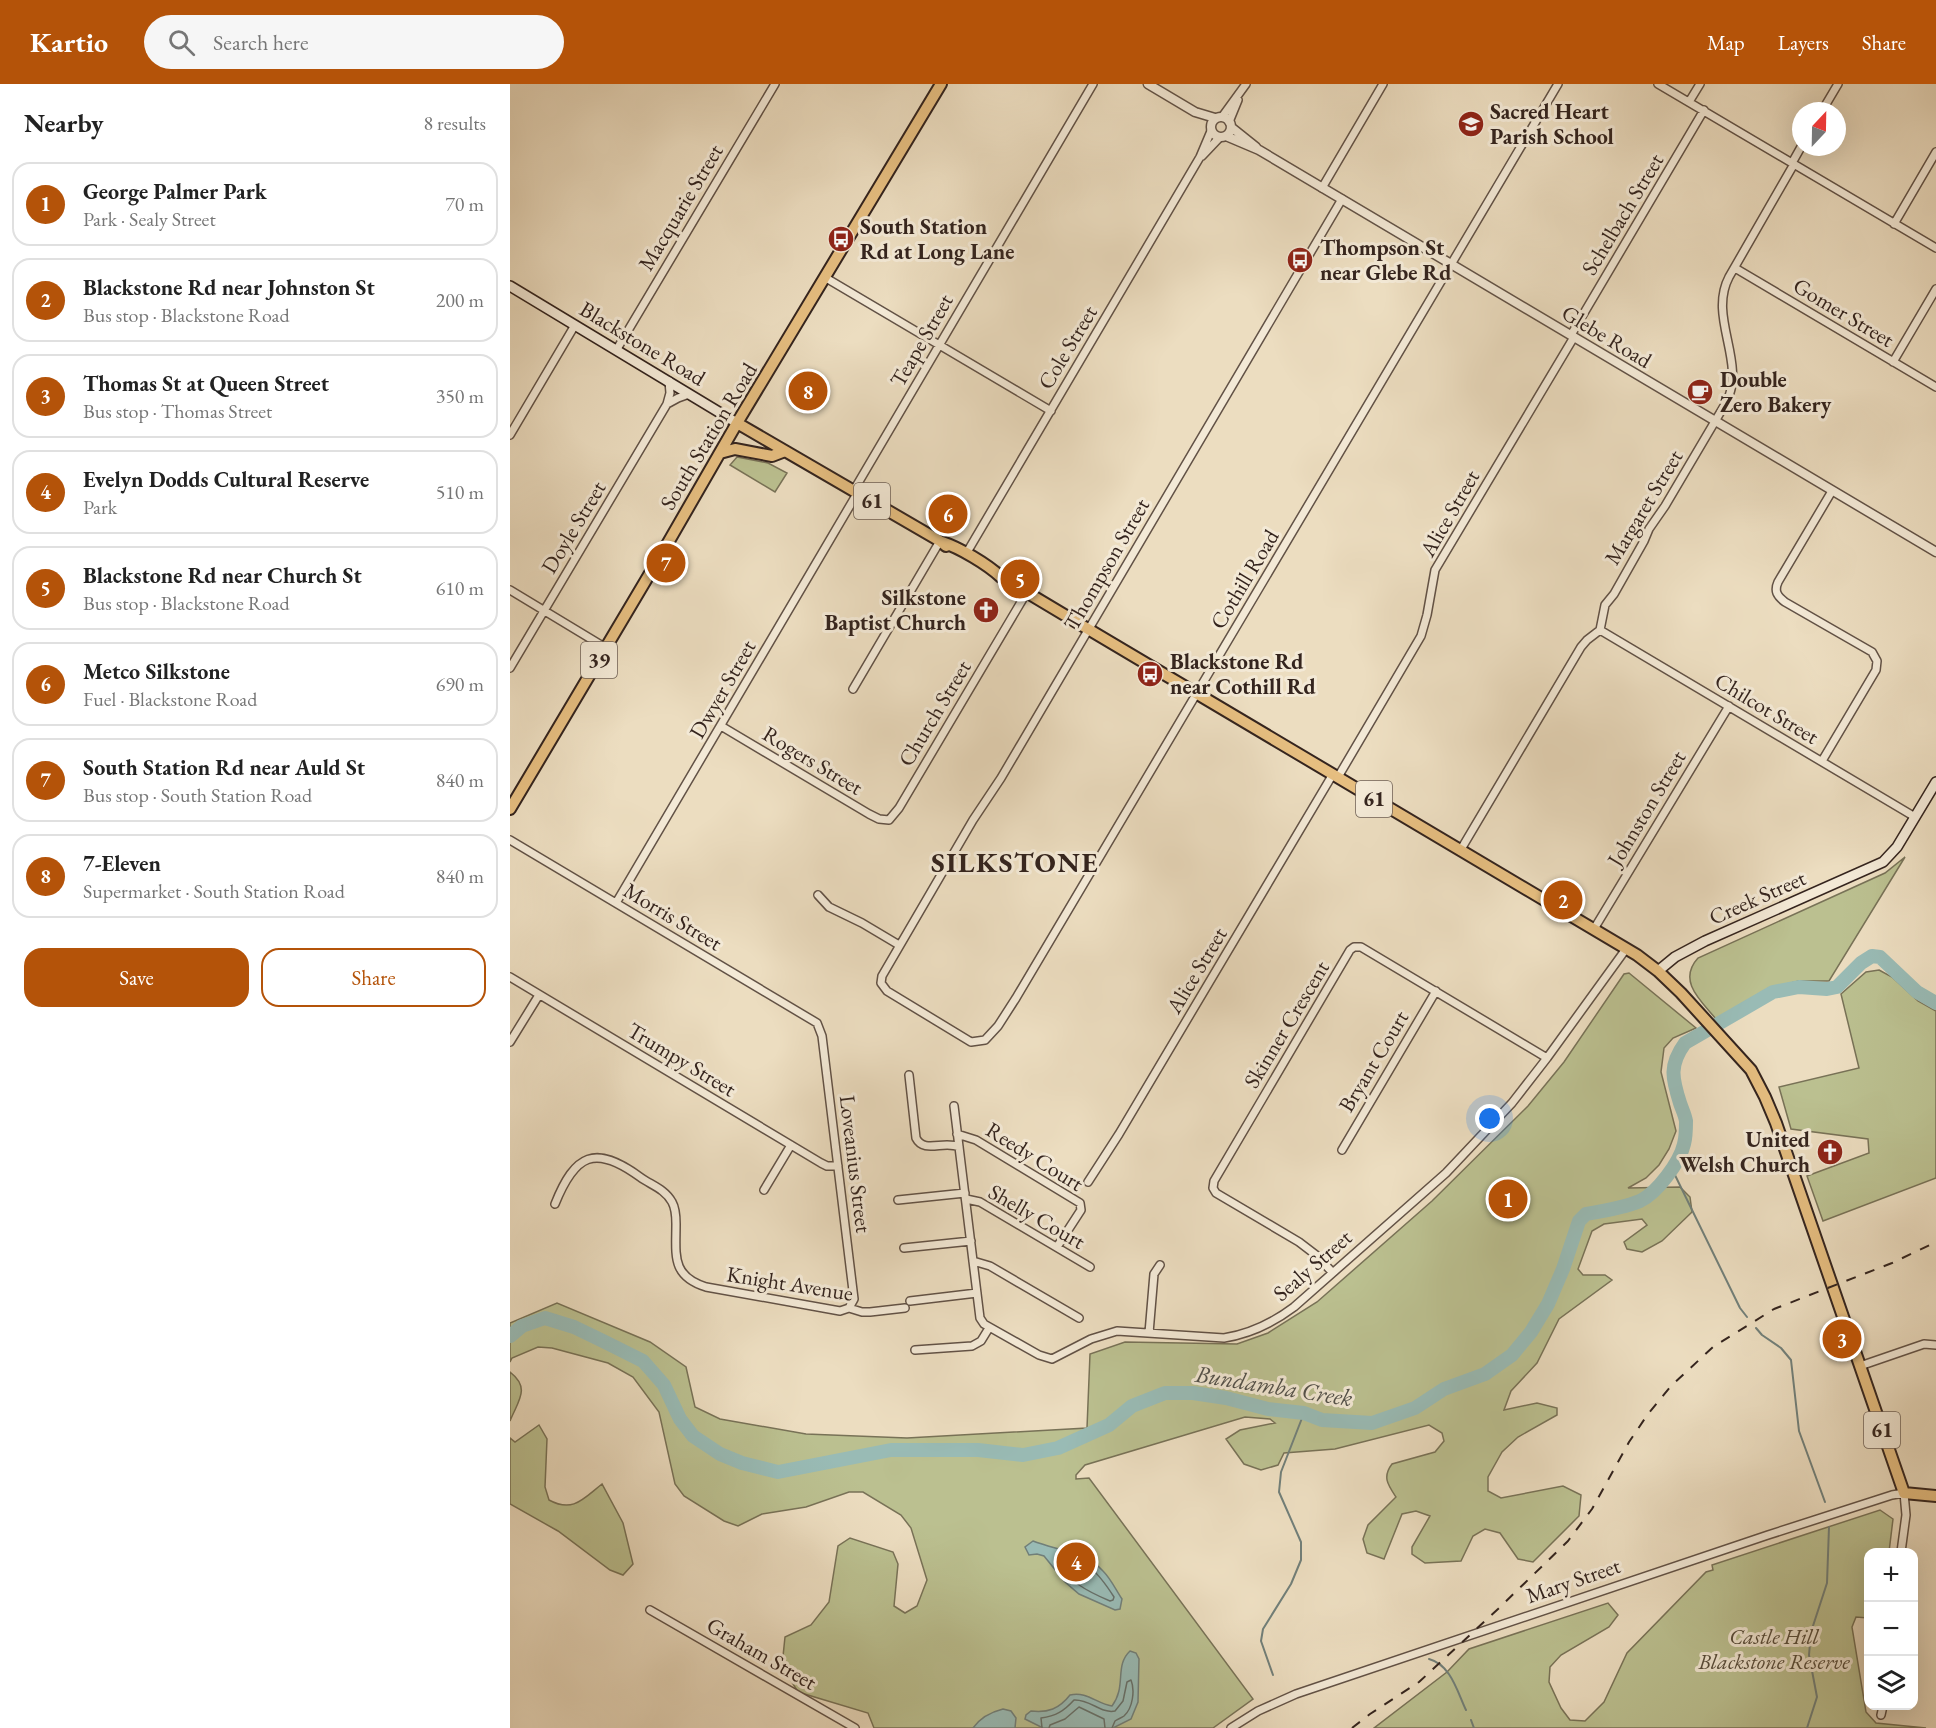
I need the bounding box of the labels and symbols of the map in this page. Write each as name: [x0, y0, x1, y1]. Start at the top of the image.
place label: Sacred Heart Parish School: [1490, 97, 1614, 151]
north arrow: [1792, 102, 1846, 156]
school or university icon: Sacred Heart Parish School: [1456, 109, 1486, 139]
street label: Macquarie Street: [631, 139, 730, 276]
street label: Schelbach Street: [1575, 148, 1670, 280]
place label: South Station Rd at Long Lane: [860, 212, 1014, 266]
bus stop icon: South Station Rd at Long Lane: [826, 224, 856, 254]
place label: Thompson St near Glebe Rd: [1320, 233, 1451, 287]
bus stop icon: Thompson St near Glebe Rd: [1285, 245, 1315, 275]
street label: Gomer Street: [1788, 271, 1900, 354]
street label: Teape Street: [883, 289, 960, 392]
street label: Blackstone Road: [575, 294, 712, 393]
street label: Glebe Road: [1556, 298, 1658, 375]
street label: Cole Street: [1031, 300, 1104, 394]
street label: South Station Road: [653, 357, 764, 515]
place label: Double Zero Bakery: [1720, 365, 1832, 419]
pin: 8: [788, 368, 828, 414]
cafe icon: Double Zero Bakery: [1685, 377, 1715, 407]
street label: Margaret Street: [1598, 444, 1689, 570]
street label: Alice Street: [1412, 464, 1486, 563]
street label: Doyle Street: [534, 476, 612, 579]
road number: 61: [854, 483, 890, 519]
pin: 6: [928, 492, 968, 536]
street label: Thompson Street: [1057, 493, 1156, 636]
street label: Cothill Road: [1203, 523, 1286, 634]
pin: 7: [646, 540, 686, 586]
pin: 5: [1000, 556, 1040, 602]
place label: Silkstone Baptist Church: [825, 583, 966, 637]
church icon: Silkstone Baptist Church: [971, 595, 1001, 625]
street label: Dwyer Street: [683, 635, 762, 744]
road number: 39: [581, 642, 617, 678]
place label: Blackstone Rd near Cothill Rd: [1170, 647, 1316, 701]
street label: Church Street: [891, 655, 978, 772]
bus stop icon: Blackstone Rd near Cothill Rd: [1135, 659, 1165, 689]
street label: Chilcot Street: [1709, 666, 1824, 751]
street label: Rogers Street: [757, 719, 868, 802]
street label: Johnston Street: [1599, 745, 1692, 873]
road number: 61: [1356, 781, 1392, 817]
district label: SILKSTONE: [931, 844, 1099, 880]
street label: Creek Street: [1704, 863, 1810, 932]
street label: Morris Street: [618, 876, 728, 957]
pin: 2: [1544, 878, 1582, 922]
street label: Alice Street: [1159, 922, 1234, 1020]
street label: Skinner Crescent: [1237, 955, 1336, 1093]
street label: Bryant Court: [1332, 1005, 1415, 1117]
street label: Trumpy Street: [622, 1016, 742, 1103]
street label: Loveanius Street: [833, 1094, 878, 1235]
your location: [1475, 1104, 1504, 1133]
street label: Reedy Court: [980, 1115, 1089, 1198]
place label: United Welsh Church: [1679, 1125, 1810, 1179]
church icon: United Welsh Church: [1815, 1137, 1845, 1167]
pin: 1: [1488, 1176, 1528, 1222]
street label: Shelly Court: [983, 1177, 1090, 1256]
street label: Sealy Street: [1267, 1223, 1358, 1308]
street label: Knight Avenue: [725, 1259, 855, 1308]
pin: 3: [1822, 1316, 1862, 1362]
water label: Bundamba Creek: [1192, 1358, 1355, 1413]
road number: 61: [1864, 1412, 1900, 1448]
pin: 4: [1056, 1540, 1096, 1584]
street label: Mary Street: [1522, 1551, 1624, 1610]
street label: Graham Street: [702, 1610, 822, 1697]
park label: Castle Hill Blackstone Reserve: [1697, 1622, 1850, 1676]

